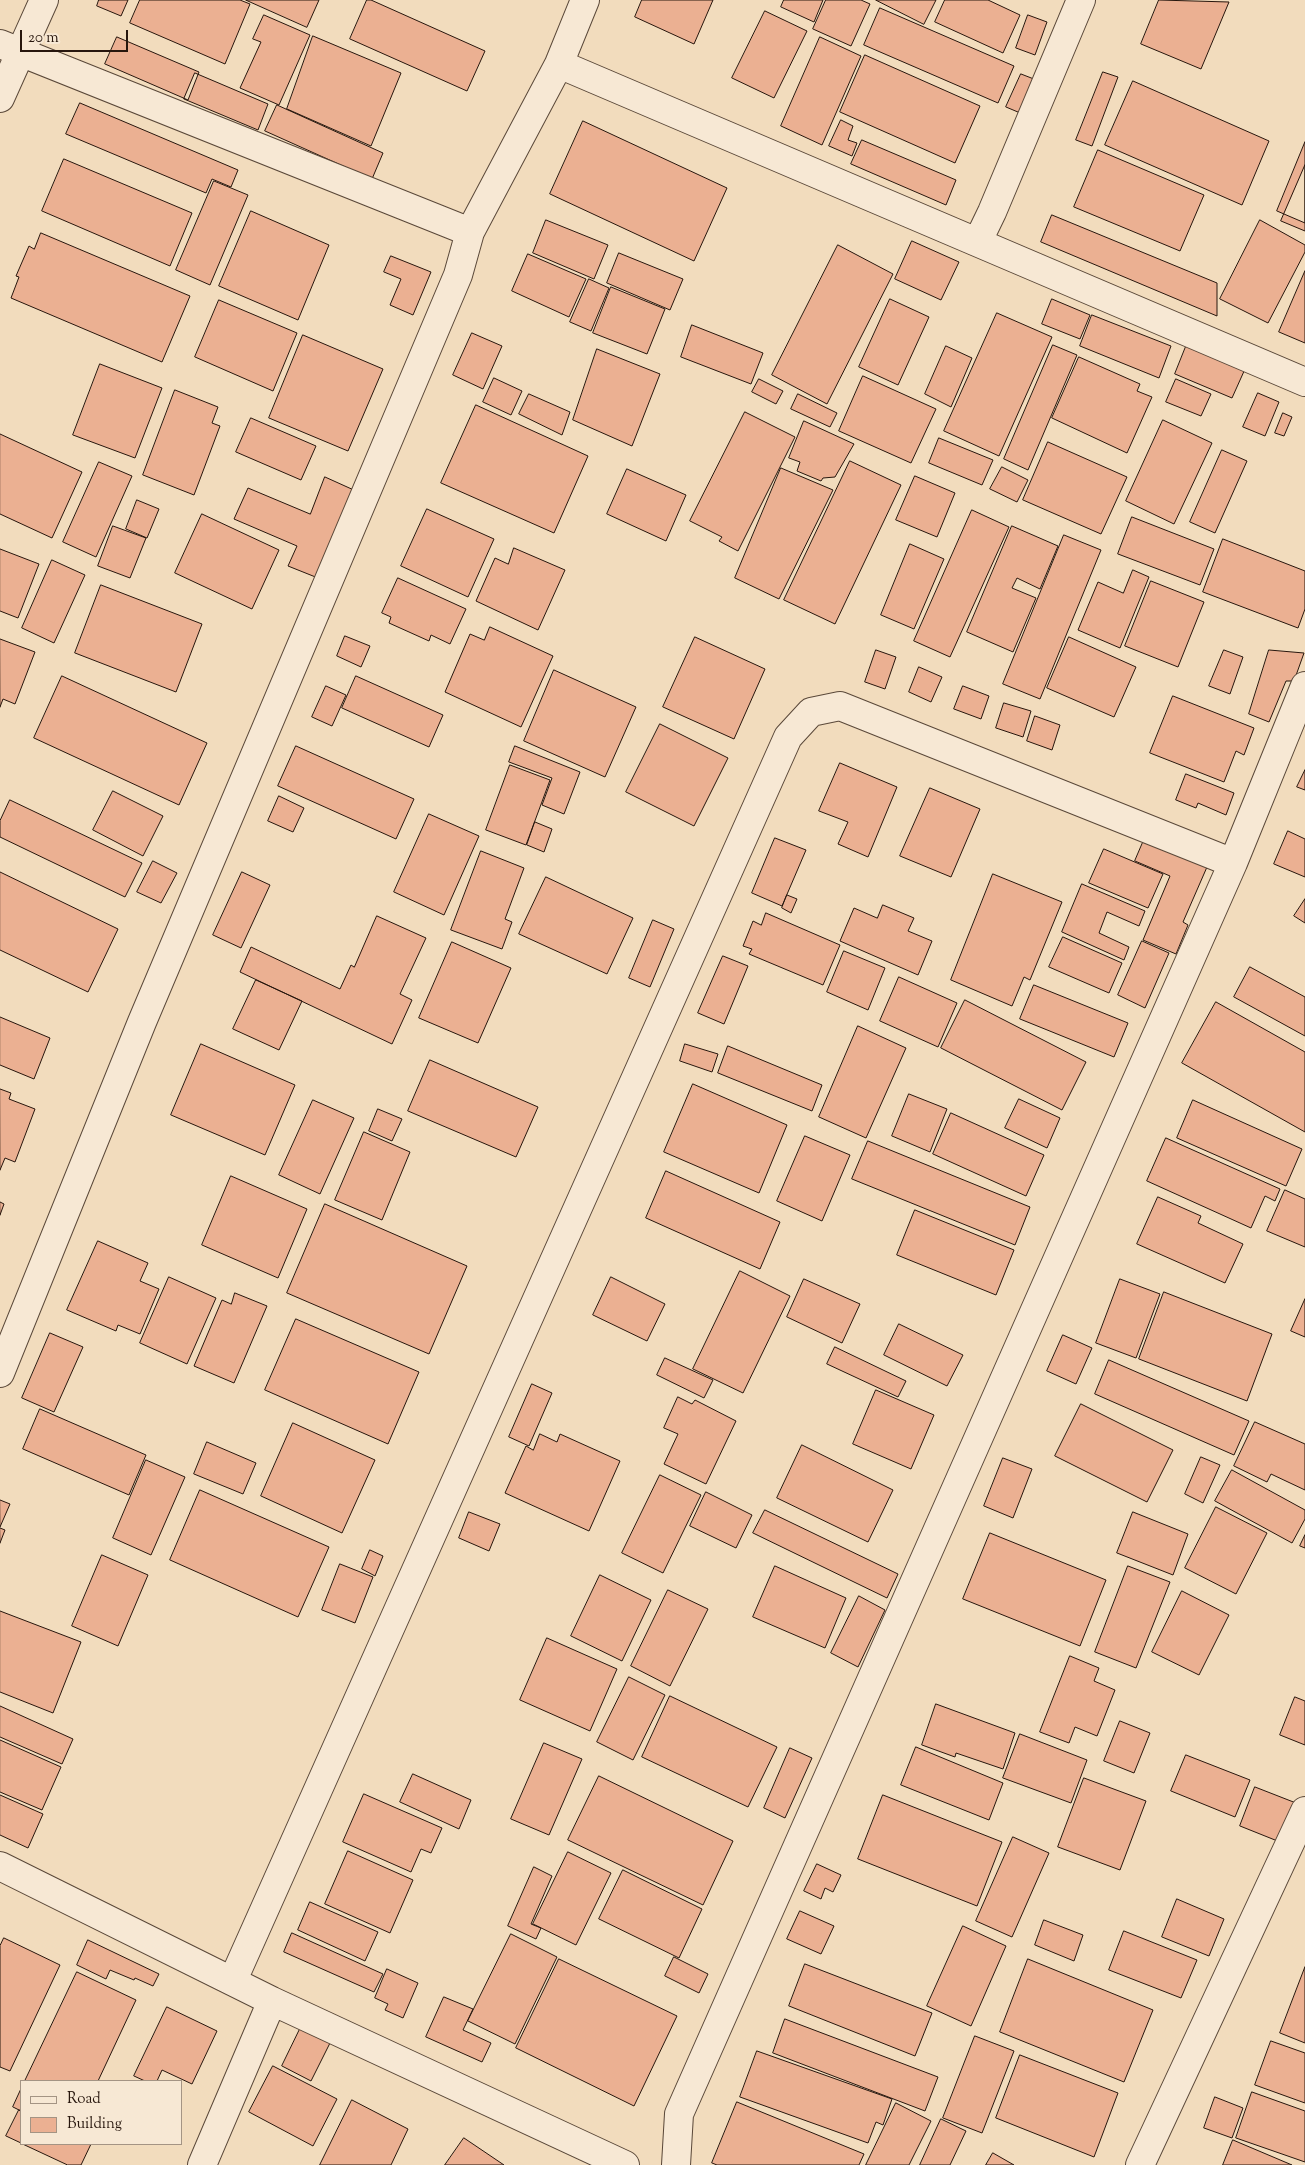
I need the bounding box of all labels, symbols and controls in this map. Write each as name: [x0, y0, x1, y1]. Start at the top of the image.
scale bar: [22, 20, 130, 52]
text: 20 m: [28, 28, 59, 49]
legend: [20, 2080, 182, 2145]
text: Road: [67, 2089, 101, 2110]
text: Building: [67, 2114, 122, 2135]

